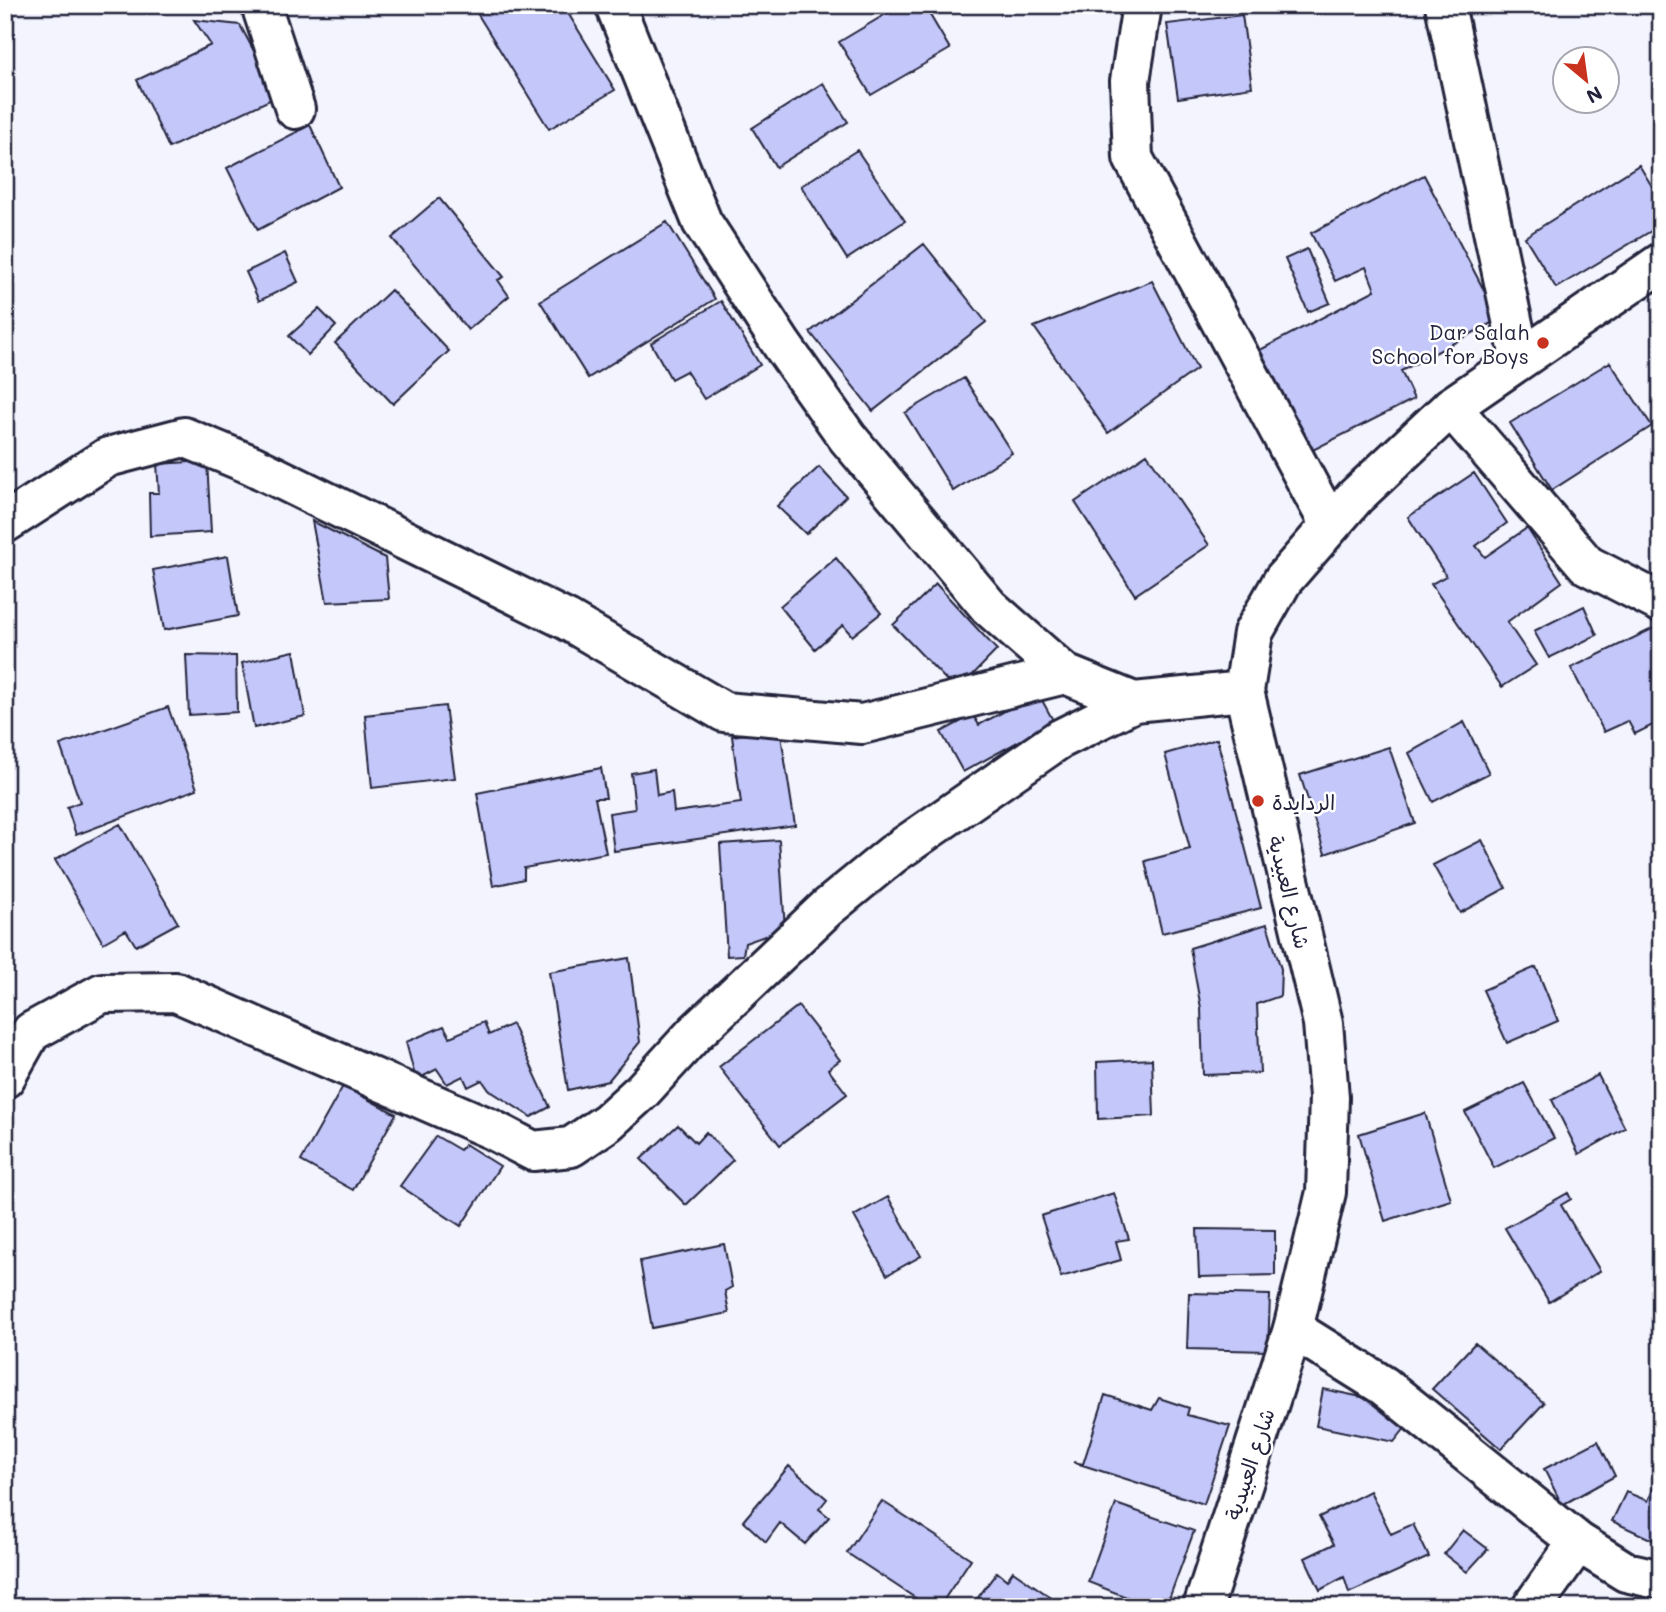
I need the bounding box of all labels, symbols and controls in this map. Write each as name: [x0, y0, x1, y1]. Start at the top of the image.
north arrow: [1550, 46, 1620, 116]
text: N: [1582, 81, 1607, 110]
place label: Dar Salah School for Boys: [1372, 318, 1529, 369]
marker: Dar Salah School for Boys: [1535, 335, 1551, 351]
place label: الردايدة: [1272, 788, 1335, 815]
marker: الردايدة: [1250, 793, 1266, 809]
street label: شارع العبيدية: [1260, 833, 1317, 952]
street label: شارع العبيدية: [1218, 1405, 1283, 1524]

